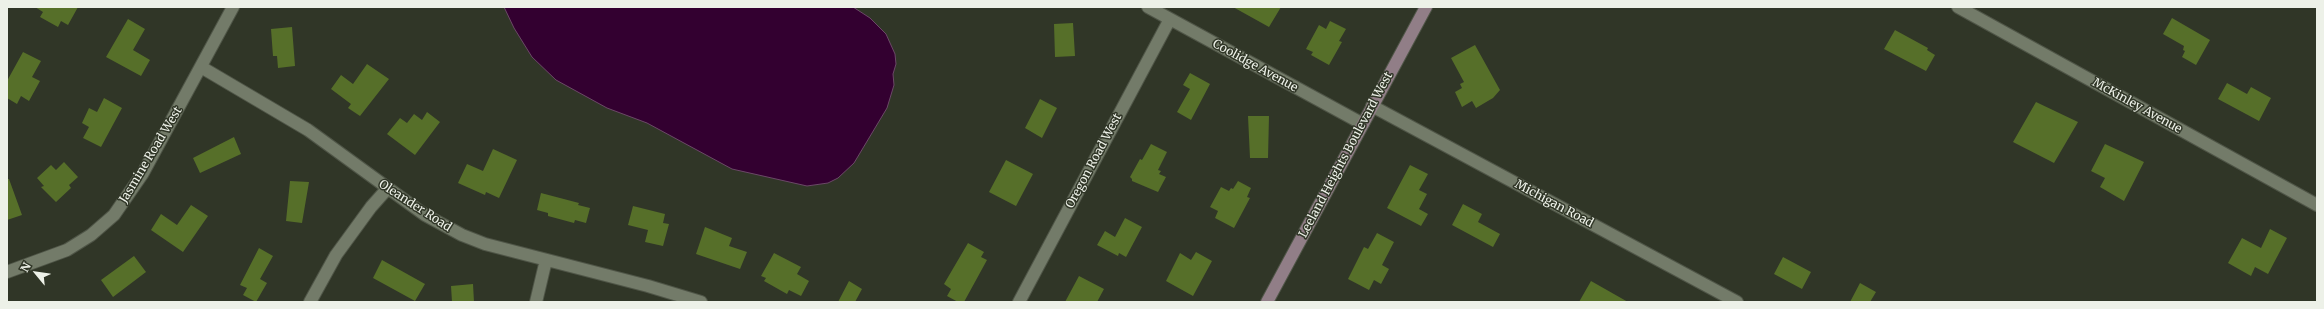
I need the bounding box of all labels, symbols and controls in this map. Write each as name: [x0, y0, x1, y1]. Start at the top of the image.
street label: Coolidge Avenue: [1210, 37, 1300, 95]
street label: Leeland Heights Boulevard West: [1296, 70, 1396, 240]
street label: McKinley Avenue: [2090, 75, 2184, 137]
street label: Jasmine Road West: [117, 104, 185, 206]
street label: Oregon Road West: [1063, 111, 1125, 211]
street label: Oleander Road: [376, 177, 454, 235]
street label: Michigan Road: [1512, 177, 1596, 231]
north arrow: [16, 253, 56, 293]
text: N: [17, 260, 34, 274]

